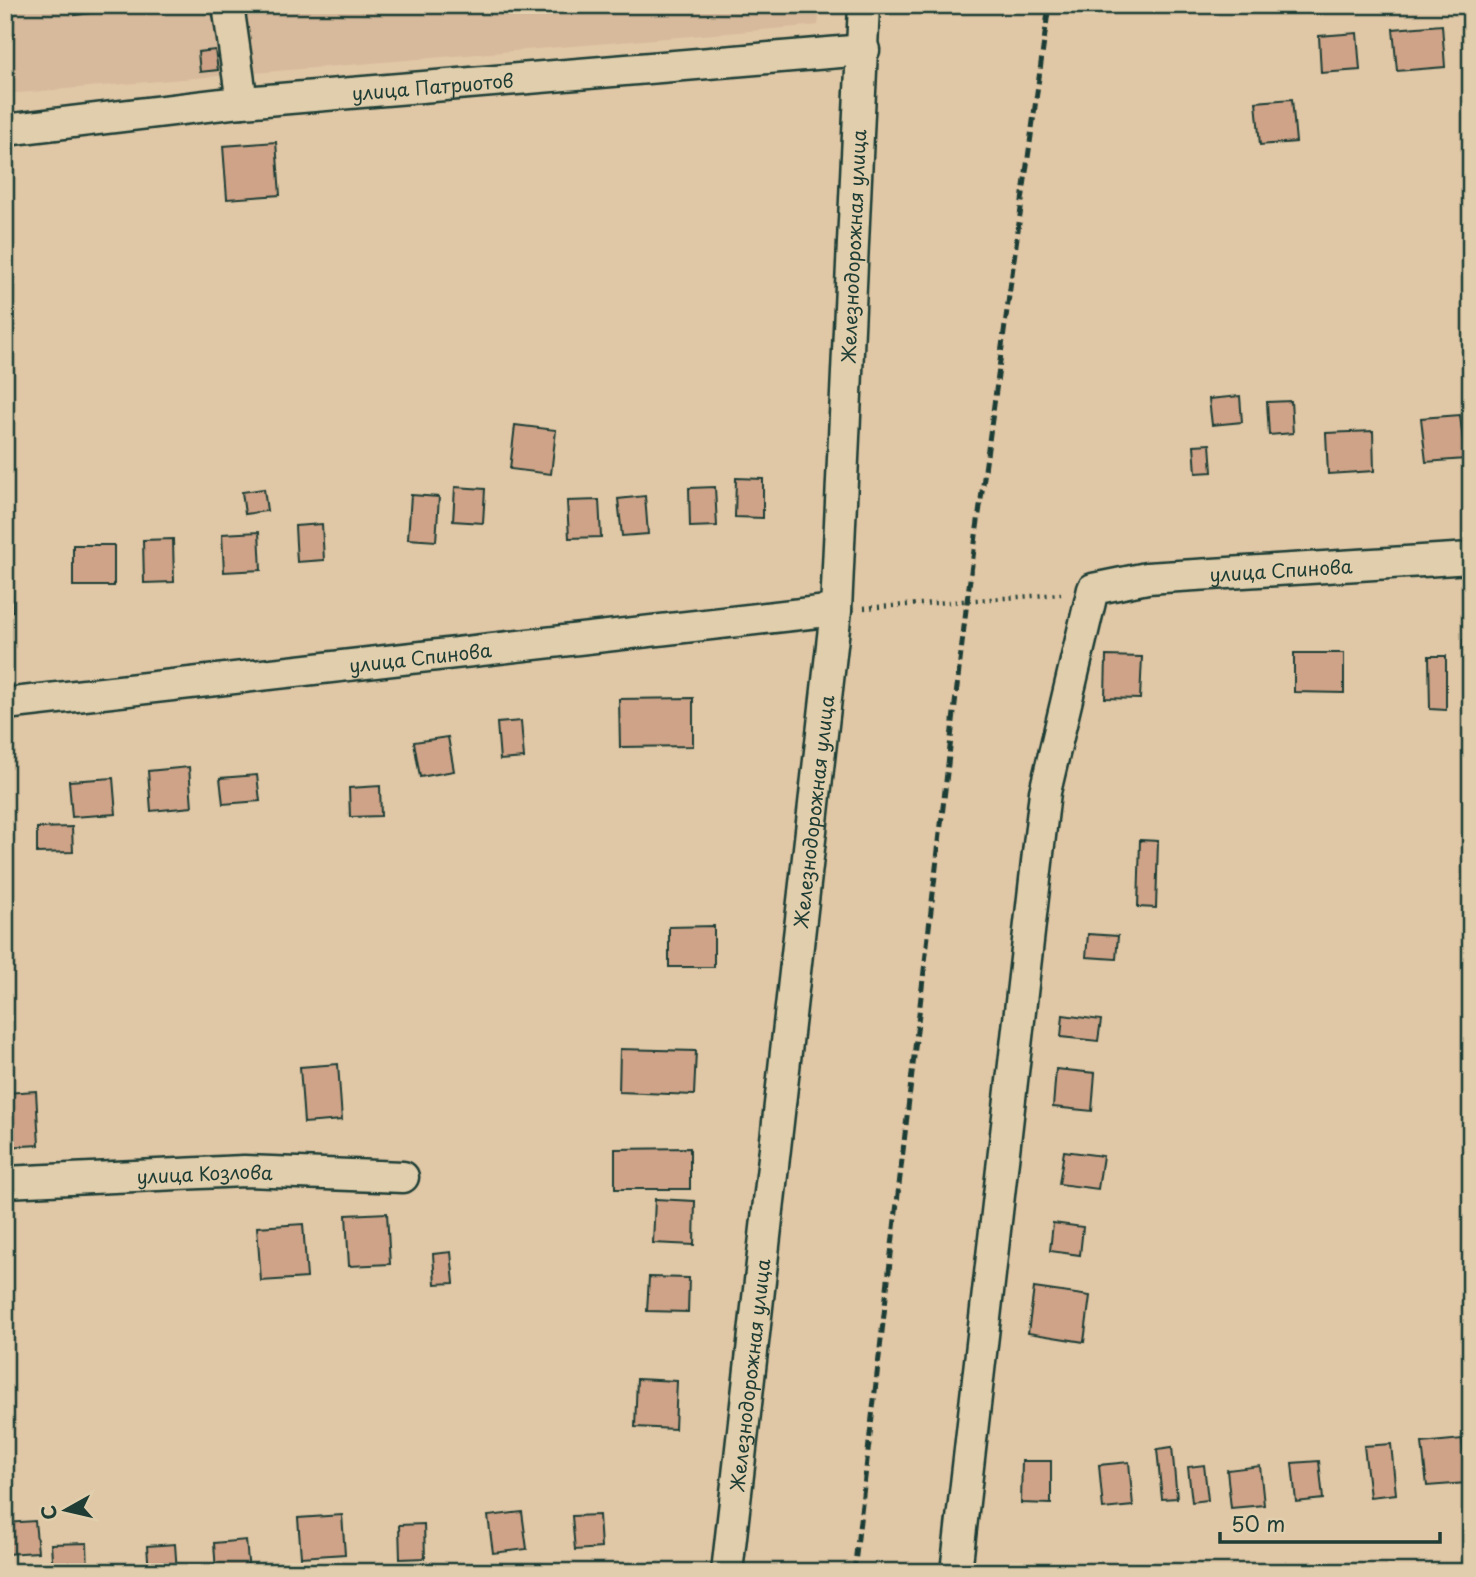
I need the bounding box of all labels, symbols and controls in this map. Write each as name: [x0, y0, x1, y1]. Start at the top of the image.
street label: улица Патриотов: [351, 65, 515, 107]
street label: Железнодорожная улица: [833, 129, 872, 364]
street label: улица Спинова: [1209, 551, 1353, 588]
street label: улица Спинова: [348, 635, 493, 679]
street label: Железнодорожная улица: [786, 694, 840, 930]
street label: улица Козлова: [136, 1157, 274, 1190]
street label: Железнодорожная улица: [722, 1257, 776, 1493]
north arrow: [32, 1476, 102, 1546]
scale bar: [1220, 1500, 1441, 1544]
text: С: [33, 1503, 63, 1522]
text: 50 m: [1231, 1507, 1285, 1539]

